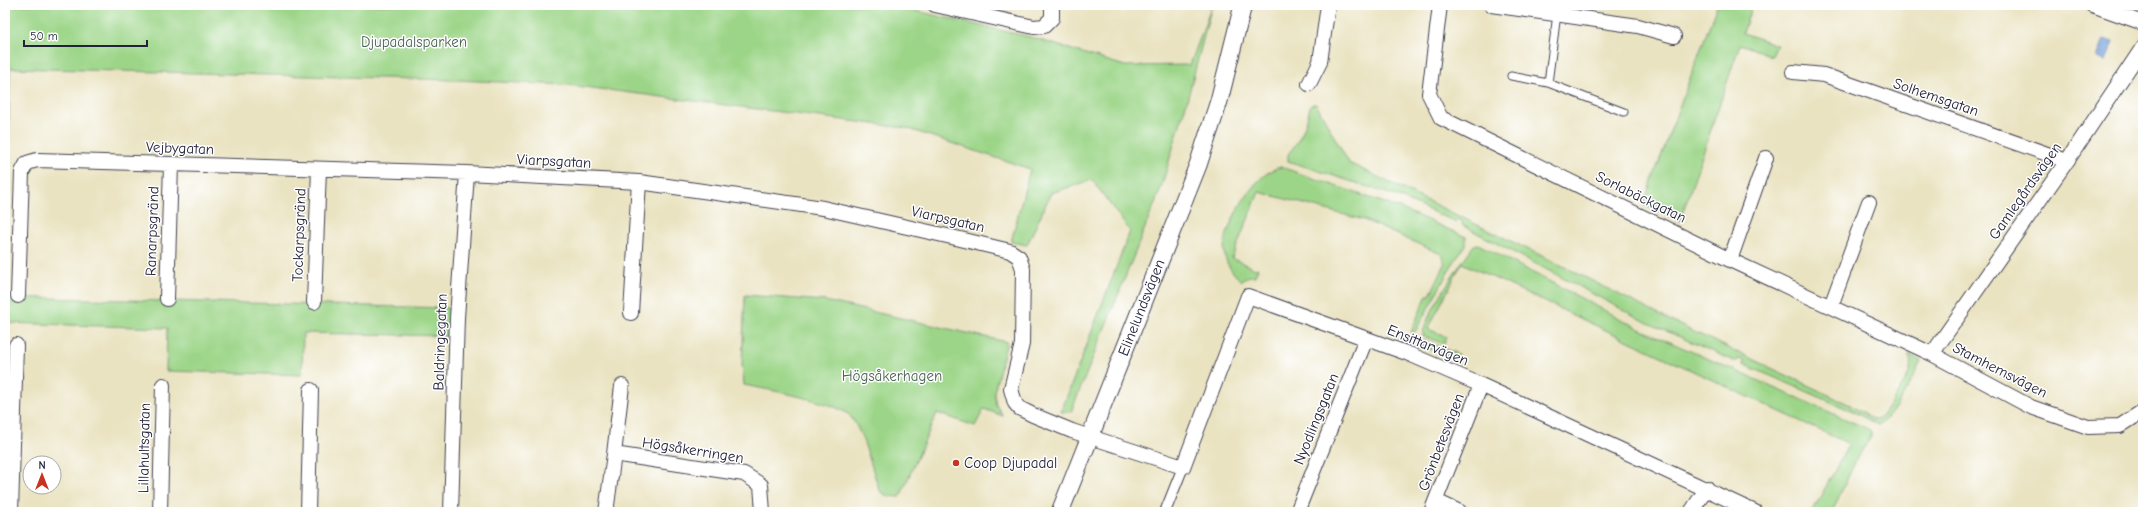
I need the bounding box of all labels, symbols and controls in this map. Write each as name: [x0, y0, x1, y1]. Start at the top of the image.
scale bar: [24, 22, 147, 48]
text: 50 m: [30, 29, 58, 43]
park label: Djupadalsparken: [361, 33, 467, 51]
street label: Solhemsgatan: [1891, 74, 1981, 120]
street label: Vejbygatan: [146, 138, 214, 158]
street label: Gamlegårdsvägen: [1985, 139, 2065, 243]
street label: Viarpsgatan: [516, 150, 592, 172]
street label: Sorlabäckgatan: [1593, 167, 1689, 227]
street label: Ranarpsgränd: [141, 186, 163, 276]
street label: Tockarpsgränd: [288, 188, 310, 282]
street label: Viarpsgatan: [910, 202, 986, 236]
street label: Elinelundsvägen: [1114, 257, 1169, 359]
street label: Baldringegatan: [429, 293, 451, 391]
street label: Ensittarvägen: [1385, 320, 1471, 370]
street label: Stamhemsvägen: [1950, 338, 2050, 402]
park label: Högsåkerhagen: [842, 367, 942, 385]
street label: Nyodlingsgatan: [1289, 371, 1343, 467]
street label: Grönbetesvägen: [1414, 391, 1468, 493]
street label: Lillahultsgatan: [134, 403, 154, 493]
street label: Högsåkerringen: [641, 433, 745, 467]
place label: Coop Djupadal: [964, 454, 1057, 472]
north arrow: [22, 455, 62, 495]
marker: Coop Djupadal: [951, 458, 961, 468]
text: N: [38, 459, 46, 472]

